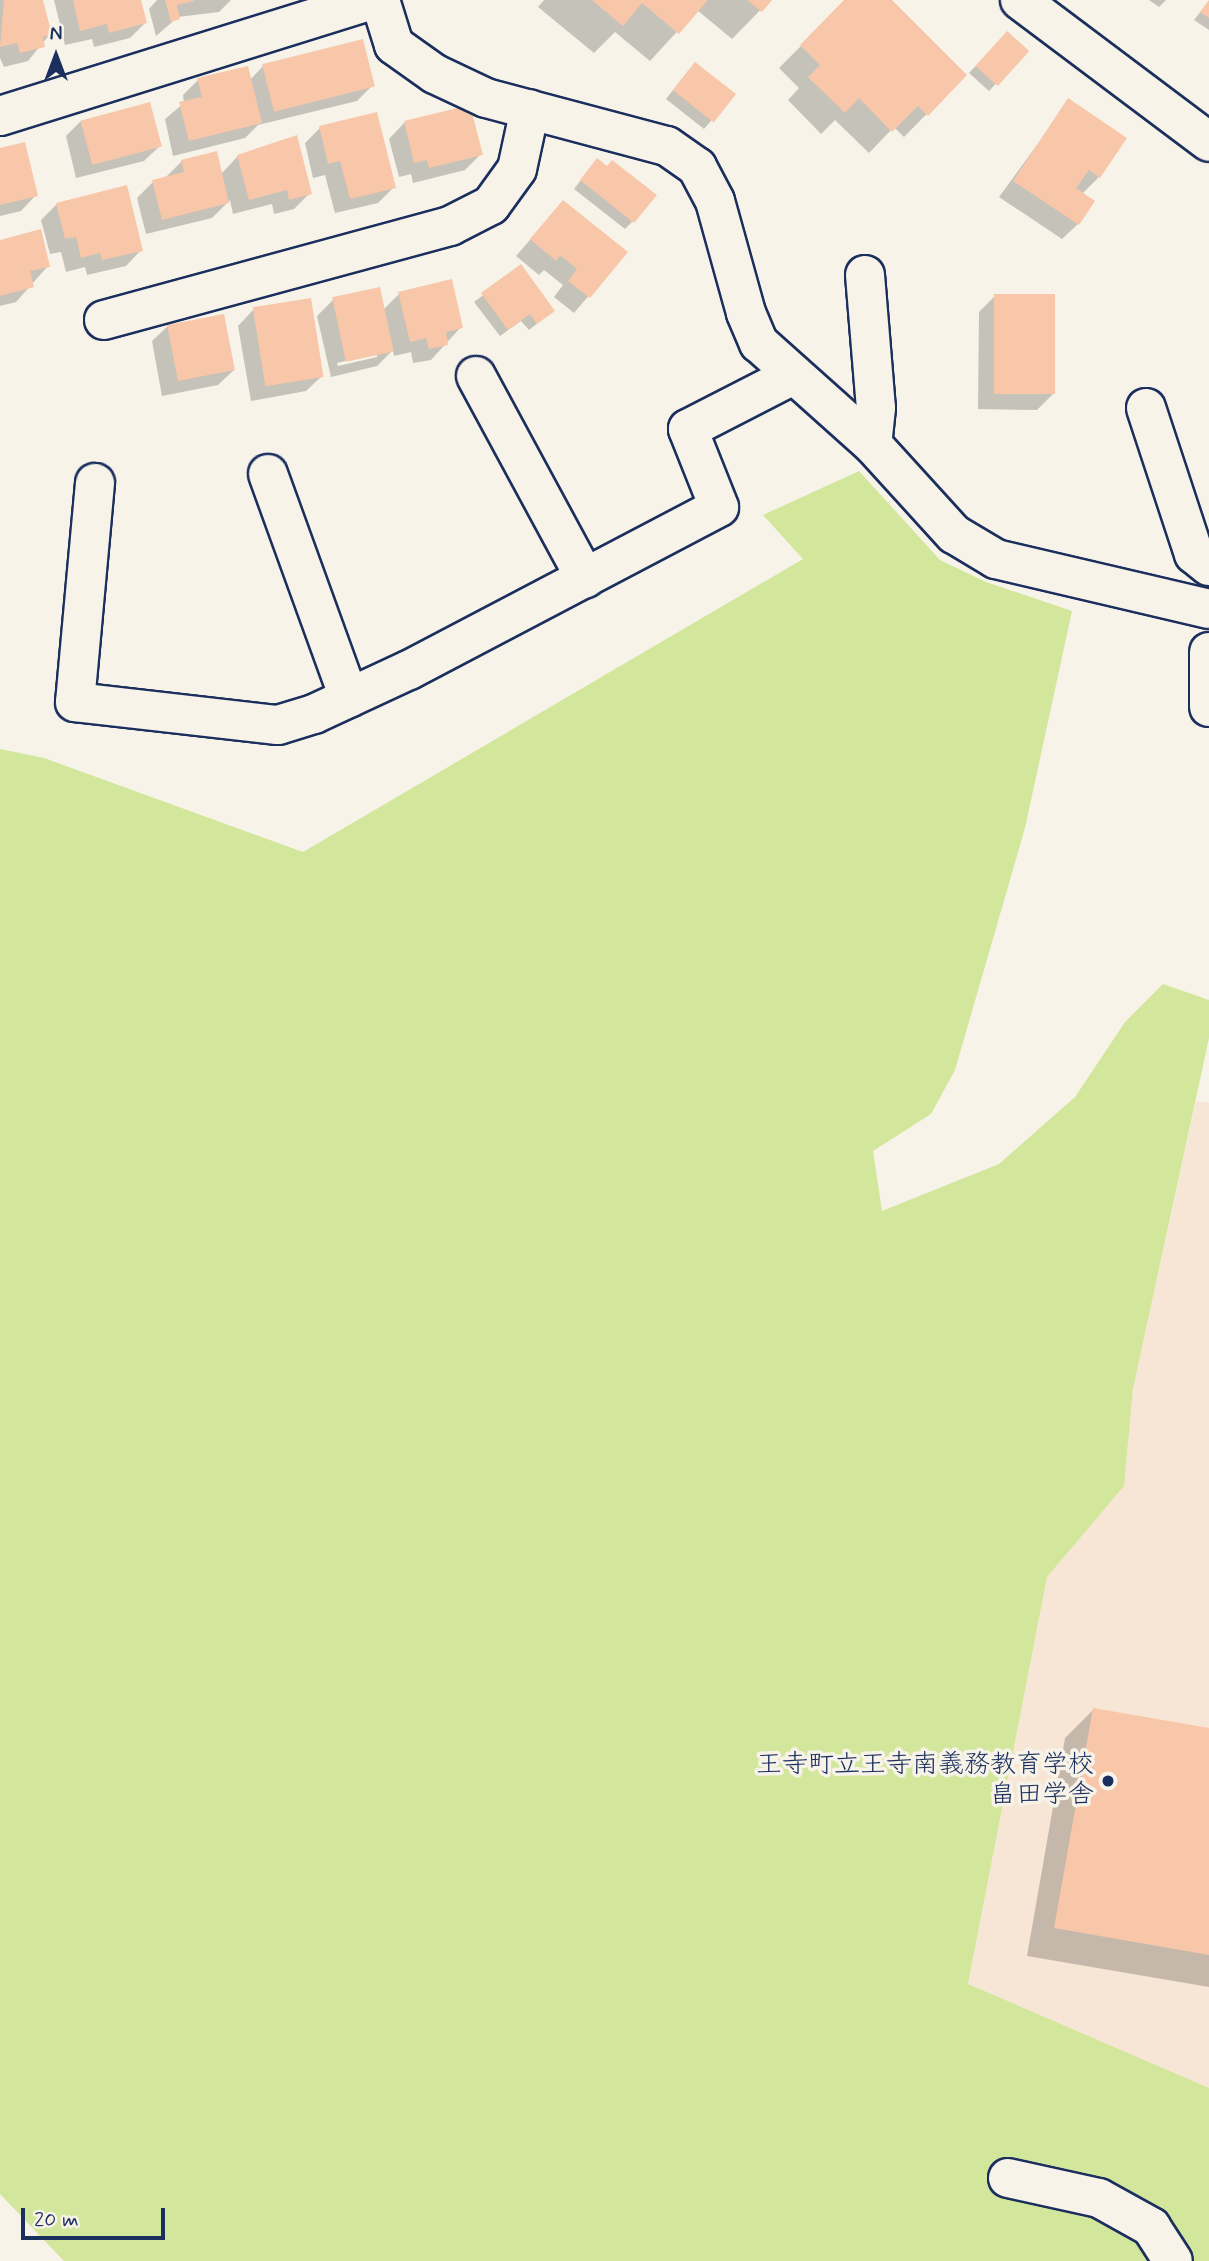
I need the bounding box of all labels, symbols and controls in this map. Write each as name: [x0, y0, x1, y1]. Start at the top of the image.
north arrow: [21, 21, 91, 91]
text: N: [50, 22, 62, 47]
place label: 王寺町立王寺南義務教育学校 畠田学舎: [756, 1750, 1094, 1812]
marker: 王寺町立王寺南義務教育学校 畠田学舎: [1100, 1773, 1116, 1789]
scale bar: [24, 2194, 168, 2238]
text: 20 m: [34, 2206, 79, 2234]

